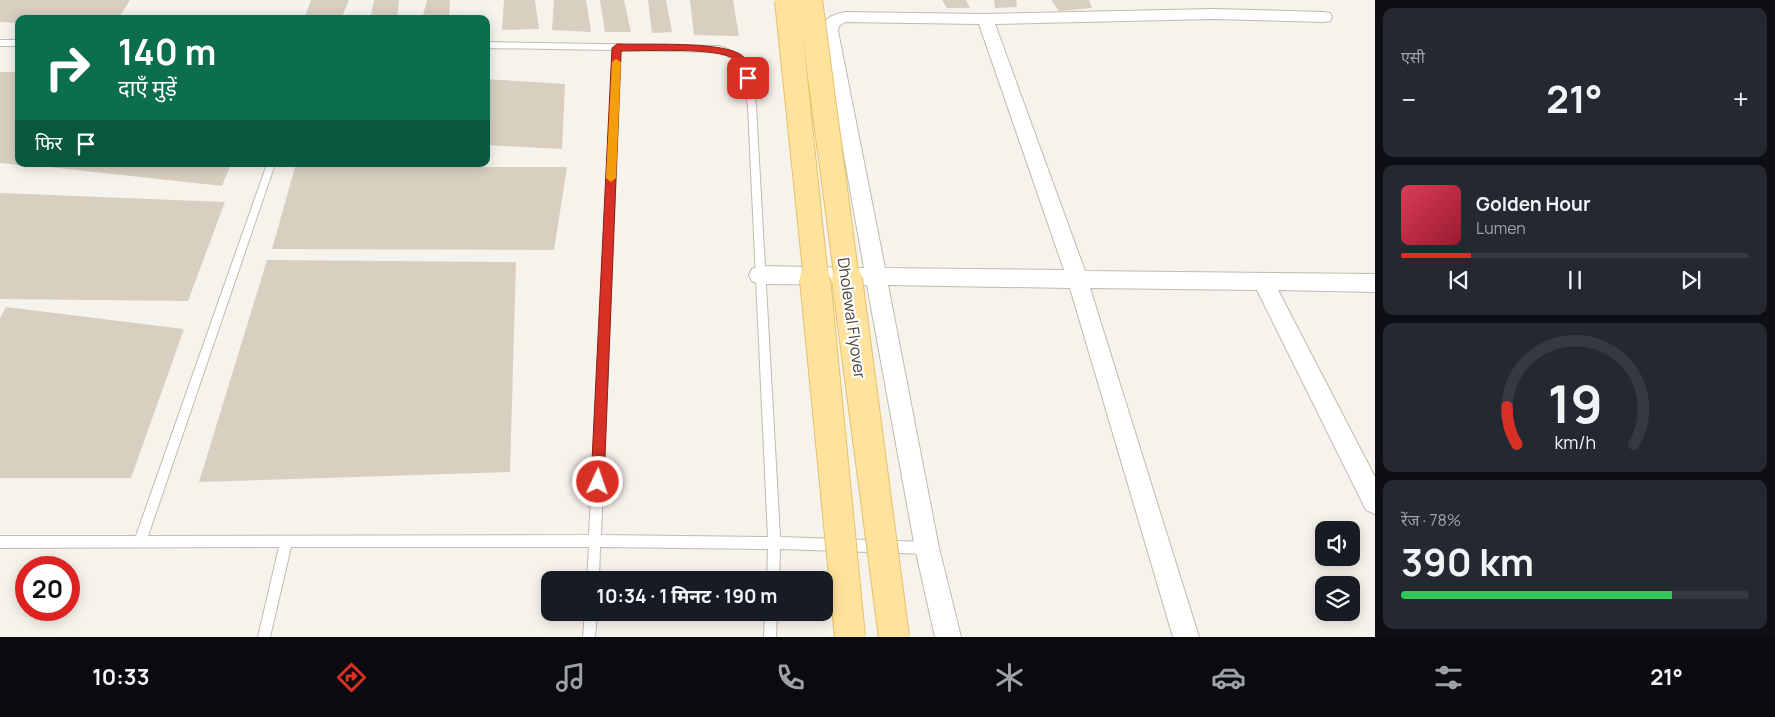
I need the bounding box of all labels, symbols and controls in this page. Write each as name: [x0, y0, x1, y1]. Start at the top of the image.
text: 140 m: [118, 28, 216, 76]
icon: right: [35, 35, 100, 100]
text: एसी: [1401, 46, 1425, 68]
pin: [727, 57, 769, 99]
icon: arrive: [734, 64, 762, 92]
text: 21°: [1546, 72, 1603, 124]
text: दाएँ मुड़ें: [118, 73, 177, 103]
text: −: [1401, 80, 1416, 118]
text: +: [1733, 80, 1749, 118]
text: फिर: [35, 130, 62, 156]
icon: arrive: [72, 130, 100, 158]
text: Golden Hour: [1476, 191, 1590, 217]
text: Lumen: [1476, 217, 1526, 239]
street label: Dholewal Flyover: [833, 256, 871, 380]
icon: previous: [1445, 266, 1473, 294]
icon: pause: [1561, 266, 1589, 294]
icon: next: [1677, 266, 1705, 294]
text: 19: [1547, 368, 1603, 439]
text: km/h: [1554, 430, 1596, 454]
position arrow: [571, 455, 623, 507]
text: रेंज · 78%: [1401, 509, 1461, 531]
map controls: [1315, 521, 1360, 621]
button: sound: [1315, 521, 1360, 566]
text: 390 km: [1401, 535, 1534, 587]
speed limit sign: 20: [15, 556, 80, 621]
button: layers: [1315, 576, 1360, 621]
text: 10:34 · 1 मिनट · 190 m: [597, 583, 777, 609]
icon: directions: [334, 660, 369, 695]
icon: music: [553, 660, 588, 695]
icon: phone: [773, 660, 808, 695]
icon: climate: [992, 660, 1027, 695]
icon: car: [1211, 660, 1246, 695]
icon: filters: [1431, 660, 1466, 695]
text: 10:33: [92, 662, 149, 692]
text: 21°: [1650, 662, 1683, 692]

